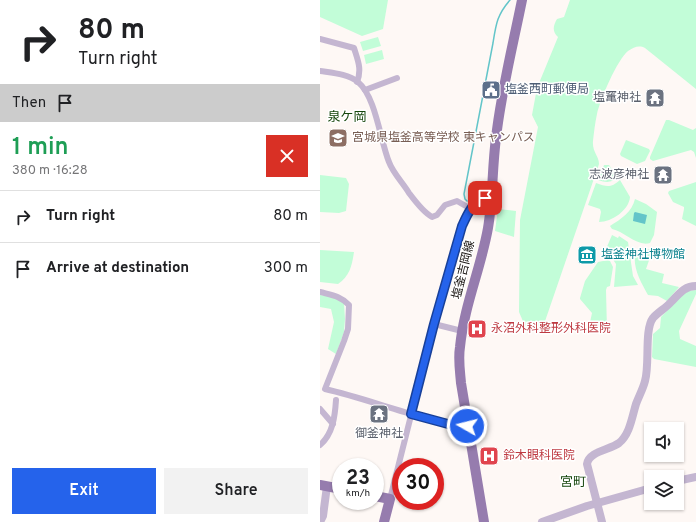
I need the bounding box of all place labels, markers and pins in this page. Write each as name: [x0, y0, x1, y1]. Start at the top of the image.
public building icon: 塩釜西町郵便局: [480, 79, 502, 101]
place label: 塩釜西町郵便局: [505, 82, 589, 98]
temple icon: 塩竃神社: [644, 87, 666, 109]
place label: 塩竃神社: [593, 90, 641, 106]
school or university icon: 宮城県塩釜高等学校 東キャンパス: [327, 127, 349, 149]
place label: 宮城県塩釜高等学校 東キャンパス: [352, 130, 535, 146]
temple icon: 志波彦神社: [652, 164, 674, 186]
place label: 志波彦神社: [589, 167, 649, 183]
pin: [468, 181, 502, 215]
museum icon: 塩釜神社博物館: [576, 244, 598, 266]
place label: 塩釜神社博物館: [601, 247, 685, 263]
hospital icon: 永沼外科整形外科医院: [466, 318, 488, 340]
place label: 永沼外科整形外科医院: [491, 321, 611, 337]
temple icon: 御釜神社: [368, 403, 390, 425]
place label: 御釜神社: [355, 426, 403, 442]
hospital icon: 鈴木眼科医院: [478, 445, 500, 467]
place label: 鈴木眼科医院: [503, 448, 575, 464]

